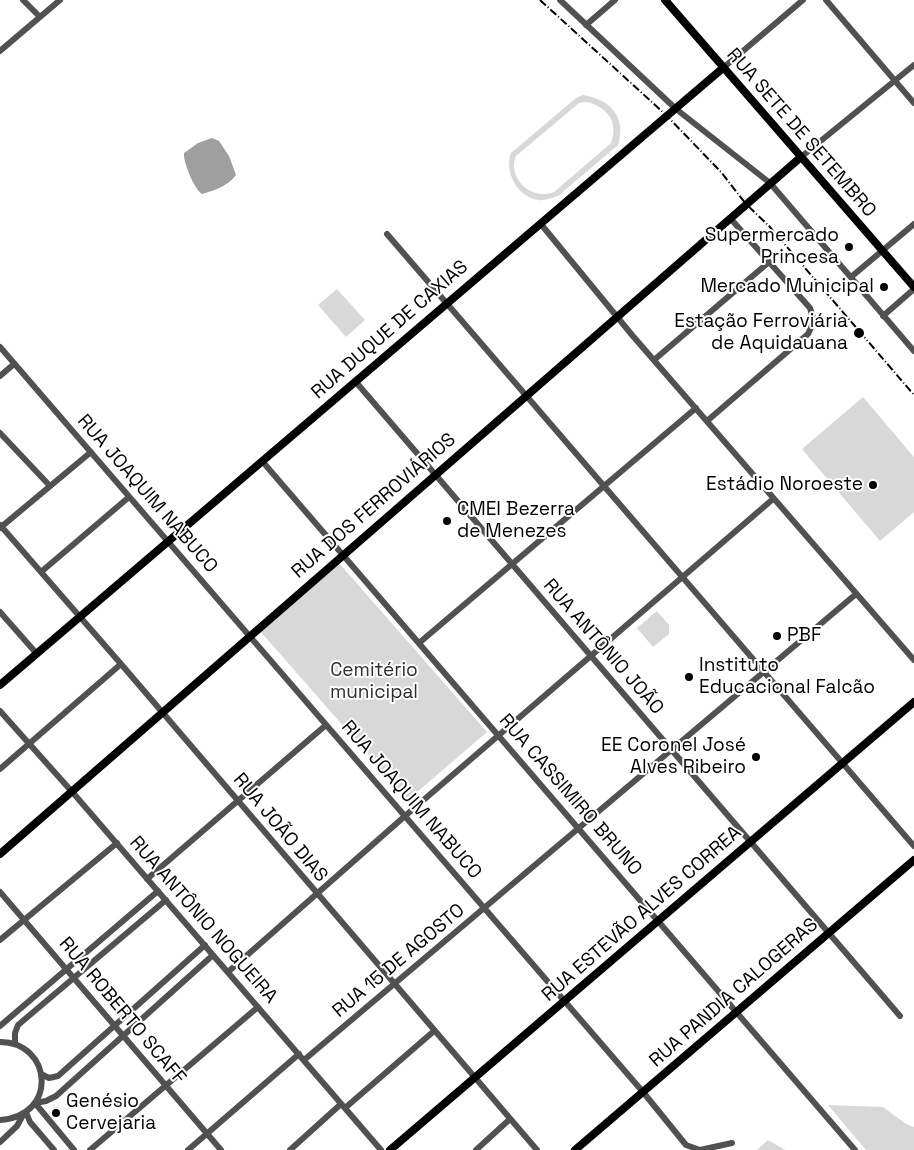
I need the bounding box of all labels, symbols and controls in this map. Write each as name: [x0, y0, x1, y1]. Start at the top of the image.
street label: RUA SETE DE SETEMBRO: [721, 44, 881, 222]
place label: Supermercado Princesa: [705, 225, 839, 269]
marker: Supermercado Princesa: [843, 241, 855, 253]
street label: RUA DUQUE DE CAXIAS: [307, 256, 473, 404]
place label: Mercado Municipal: [700, 276, 874, 298]
marker: Mercado Municipal: [878, 281, 890, 293]
place label: Estação Ferroviária de Aquidauana: [674, 311, 848, 355]
marker: Estação Ferroviária de Aquidauana: [852, 326, 866, 340]
street label: RUA JOAQUIM NABUCO: [72, 410, 222, 578]
street label: RUA DOS FERROVIÁRIOS: [287, 429, 461, 583]
place label: Estádio Noroeste: [706, 474, 863, 496]
marker: Estádio Noroeste: [867, 479, 879, 491]
place label: CMEI Bezerra de Menezes: [457, 499, 575, 543]
marker: CMEI Bezerra de Menezes: [441, 515, 453, 527]
street label: RUA ANTÔNIO JOÃO: [538, 575, 668, 719]
place label: PBF: [787, 625, 821, 647]
marker: PBF: [771, 630, 783, 642]
place label: Instituto Educacional Falcão: [699, 655, 875, 699]
park label: Cemitério municipal: [330, 660, 418, 704]
marker: Instituto Educacional Falcão: [683, 671, 695, 683]
street label: RUA CASSIMIRO BRUNO: [494, 710, 646, 880]
street label: RUA JOAQUIM NABUCO: [336, 716, 486, 884]
place label: EE Coronel José Alves Ribeiro: [601, 735, 746, 779]
marker: EE Coronel José Alves Ribeiro: [750, 751, 762, 763]
street label: RUA JOÃO DIAS: [228, 769, 332, 887]
street label: RUA ESTEVÃO ALVES CORREA: [538, 821, 746, 1007]
street label: RUA ANTÔNIO NOGUEIRA: [124, 832, 282, 1008]
street label: RUA 15 DE AGOSTO: [328, 899, 470, 1023]
street label: RUA PANDIA CALOGERAS: [645, 914, 823, 1072]
street label: RUA ROBERTO SCAFF: [54, 933, 190, 1089]
place label: Genésio Cervejaria: [66, 1091, 156, 1135]
marker: Genésio Cervejaria: [50, 1107, 62, 1119]

